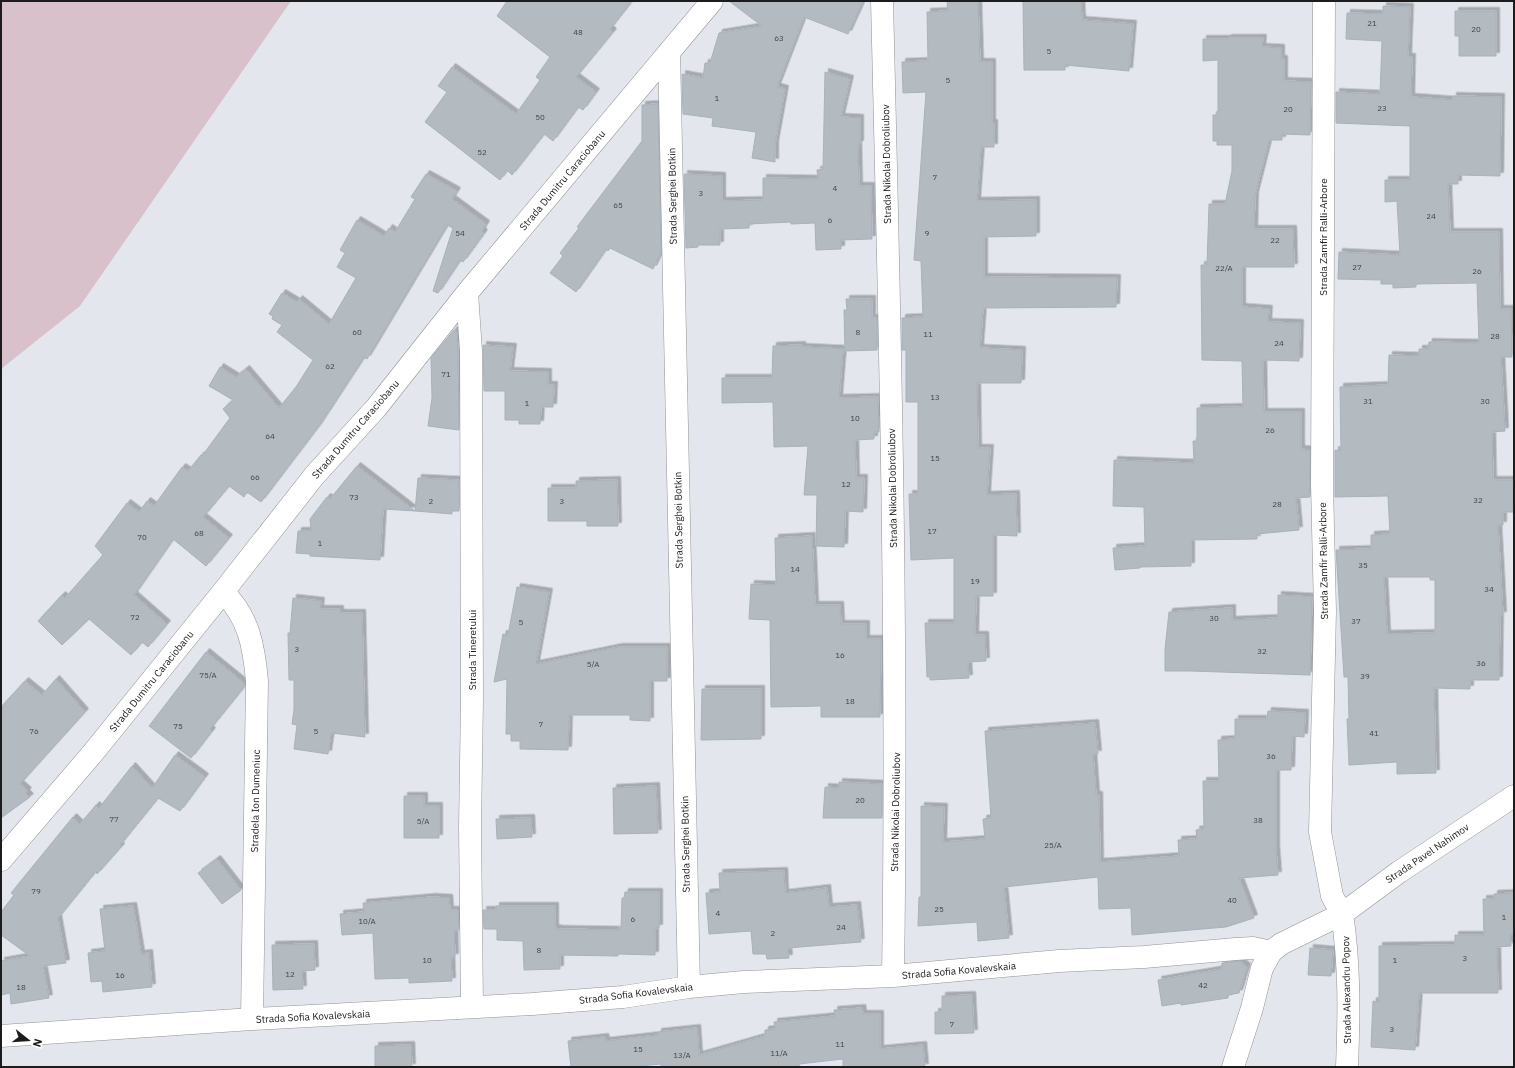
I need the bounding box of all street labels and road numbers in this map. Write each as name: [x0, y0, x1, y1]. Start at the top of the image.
street label: Strada Nikolai Dobroliubov: [879, 104, 894, 224]
street label: Strada Dumitru Caraciobanu: [517, 128, 608, 233]
street label: Strada Serghei Botkin: [665, 147, 680, 245]
street label: Strada Zamfir Ralli-Arbore: [1317, 178, 1330, 296]
street label: Strada Dumitru Caraciobanu: [309, 377, 402, 481]
street label: Strada Nikolai Dobroliubov: [885, 428, 900, 548]
street label: Strada Serghei Botkin: [671, 471, 686, 569]
street label: Strada Zamfir Ralli-Arbore: [1316, 502, 1331, 620]
street label: Strada Tineretului: [466, 610, 479, 690]
street label: Strada Dumitru Caraciobanu: [106, 628, 196, 735]
street label: Stradela Ion Dumeniuc: [248, 749, 263, 853]
street label: Strada Nikolai Dobroliubov: [888, 752, 903, 872]
street label: Strada Serghei Botkin: [678, 795, 693, 893]
street label: Strada Pavel Nahimov: [1383, 821, 1472, 886]
street label: Strada Alexandru Popov: [1339, 936, 1354, 1044]
street label: Strada Sofia Kovalevskaia: [901, 959, 1017, 982]
street label: Strada Sofia Kovalevskaia: [578, 980, 694, 1007]
street label: Strada Sofia Kovalevskaia: [255, 1007, 371, 1026]

